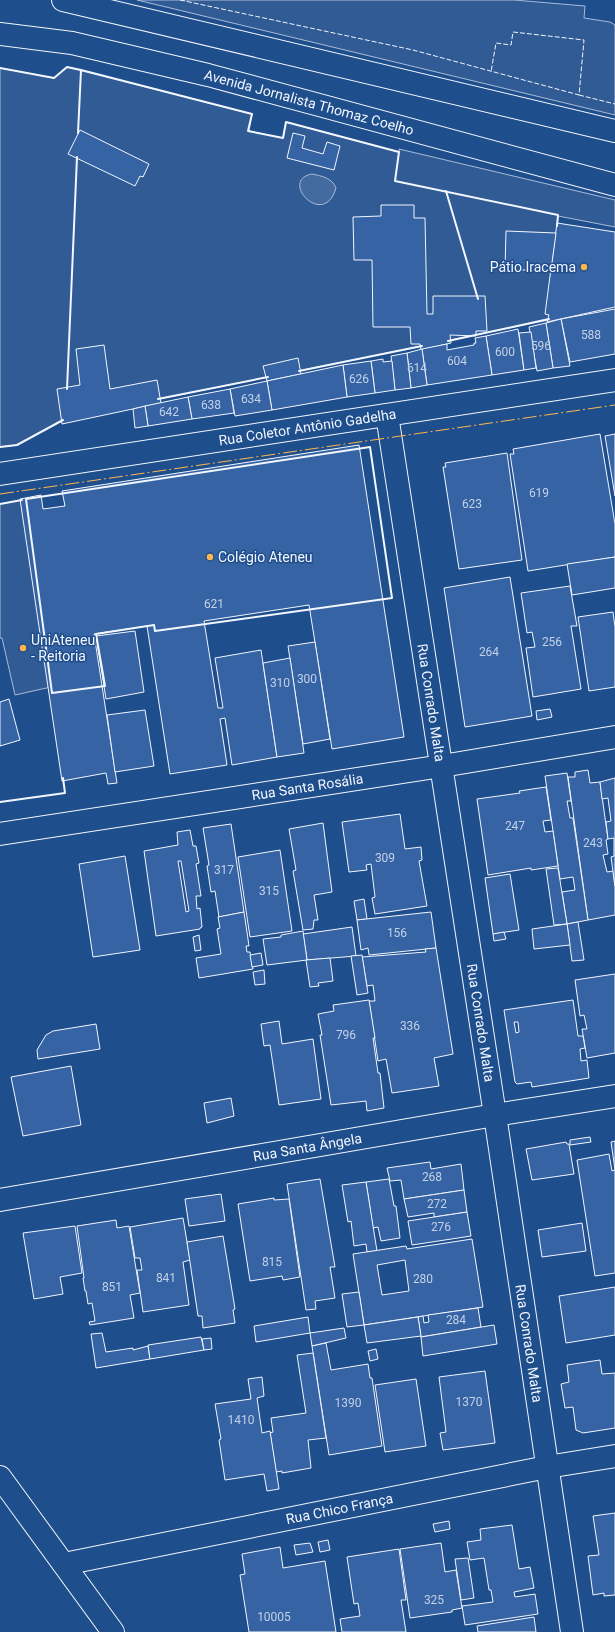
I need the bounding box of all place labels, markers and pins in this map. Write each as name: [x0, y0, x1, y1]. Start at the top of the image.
place label: Pátio Iracema: [490, 259, 576, 275]
marker: Pátio Iracema: [579, 262, 589, 272]
place label: Colégio Ateneu: [218, 549, 313, 565]
marker: Colégio Ateneu: [205, 552, 215, 562]
place label: UniAteneu - Reitoria: [31, 632, 95, 664]
marker: UniAteneu - Reitoria: [18, 643, 28, 653]

